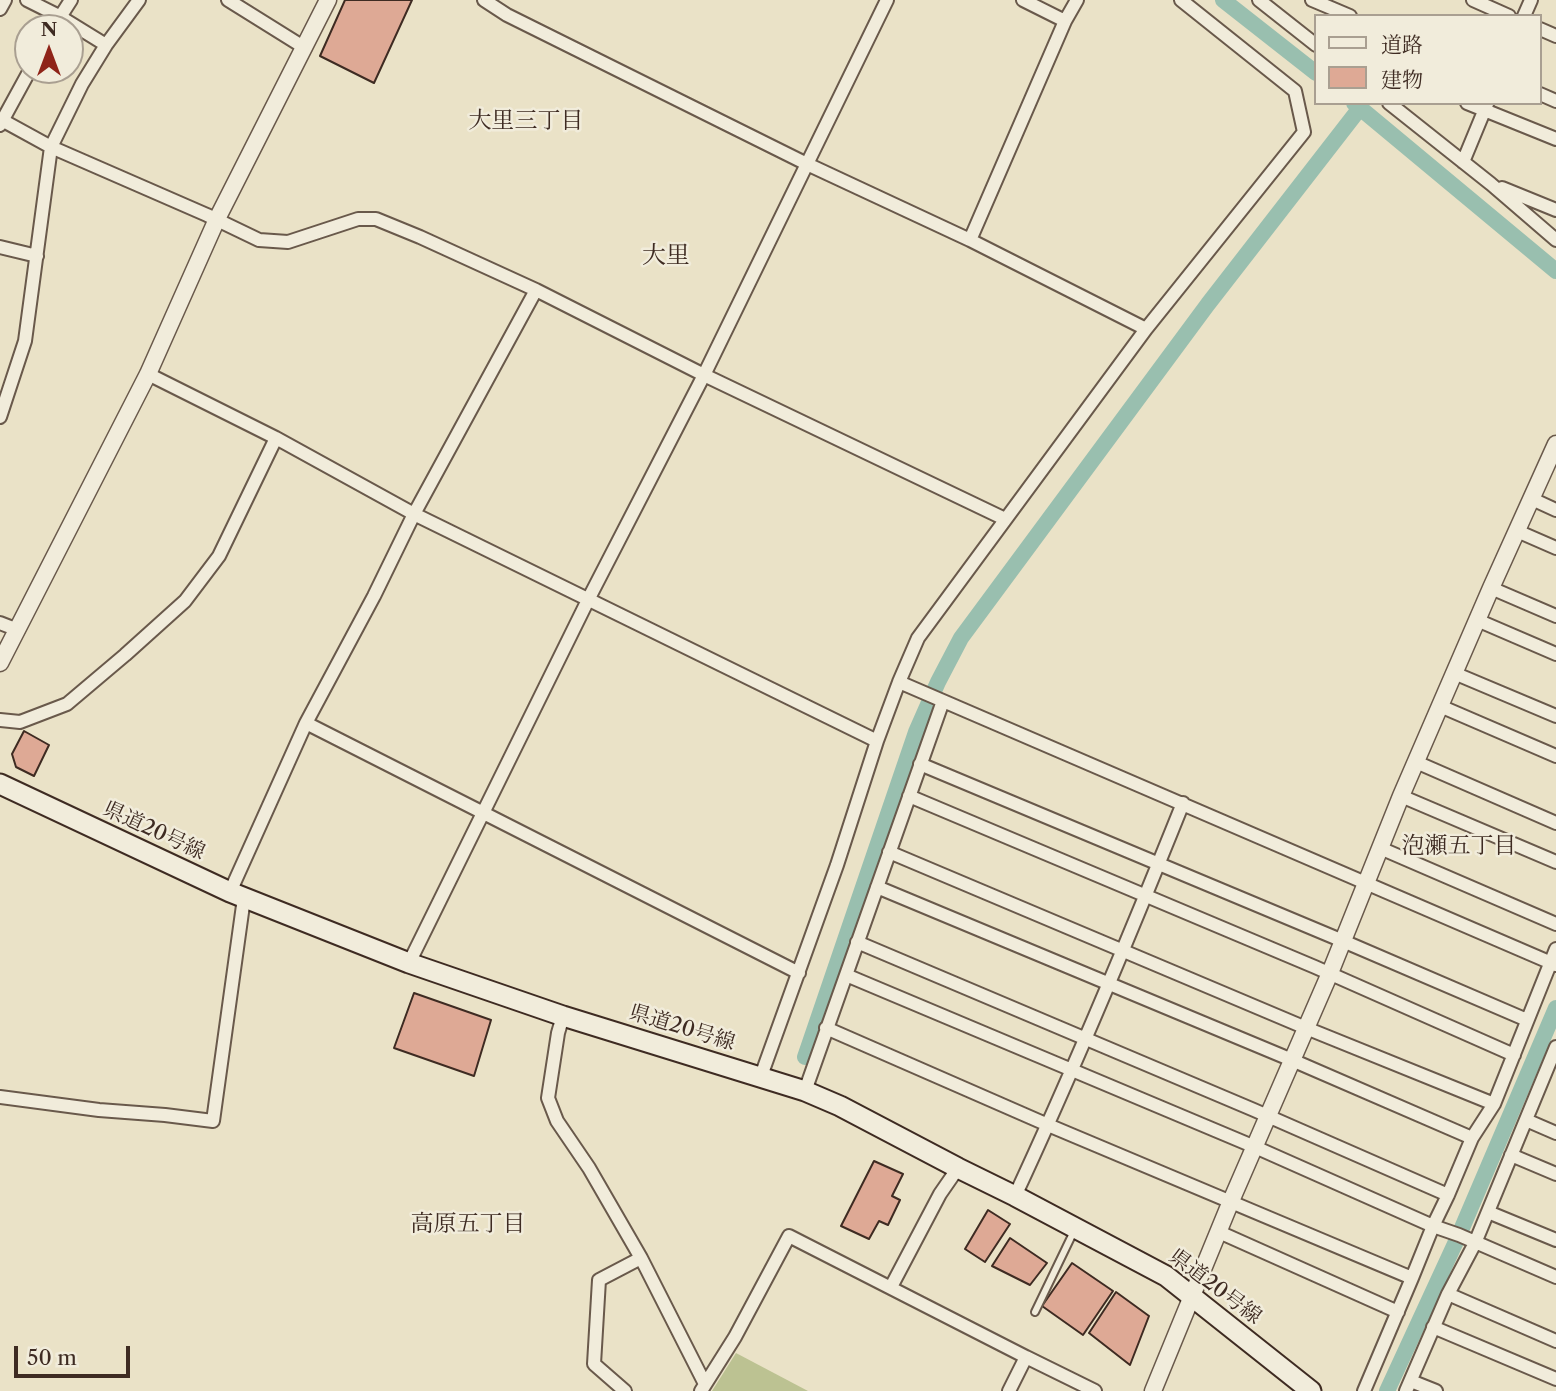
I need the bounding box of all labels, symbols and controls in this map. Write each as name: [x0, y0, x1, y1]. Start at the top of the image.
north arrow: [14, 14, 84, 84]
legend: [1314, 14, 1542, 105]
text: N: [41, 18, 57, 41]
text: 道路: [1381, 32, 1423, 57]
text: 建物: [1381, 67, 1423, 92]
district label: 大里三丁目: [469, 107, 583, 135]
district label: 大里: [642, 242, 690, 270]
street label: 県道20号線: [99, 796, 209, 866]
district label: 泡瀬五丁目: [1402, 832, 1516, 860]
street label: 県道20号線: [626, 1000, 738, 1056]
district label: 高原五丁目: [411, 1210, 525, 1238]
street label: 県道20号線: [1164, 1244, 1266, 1330]
scale bar: [18, 1332, 133, 1376]
text: 50 m: [27, 1345, 77, 1370]

